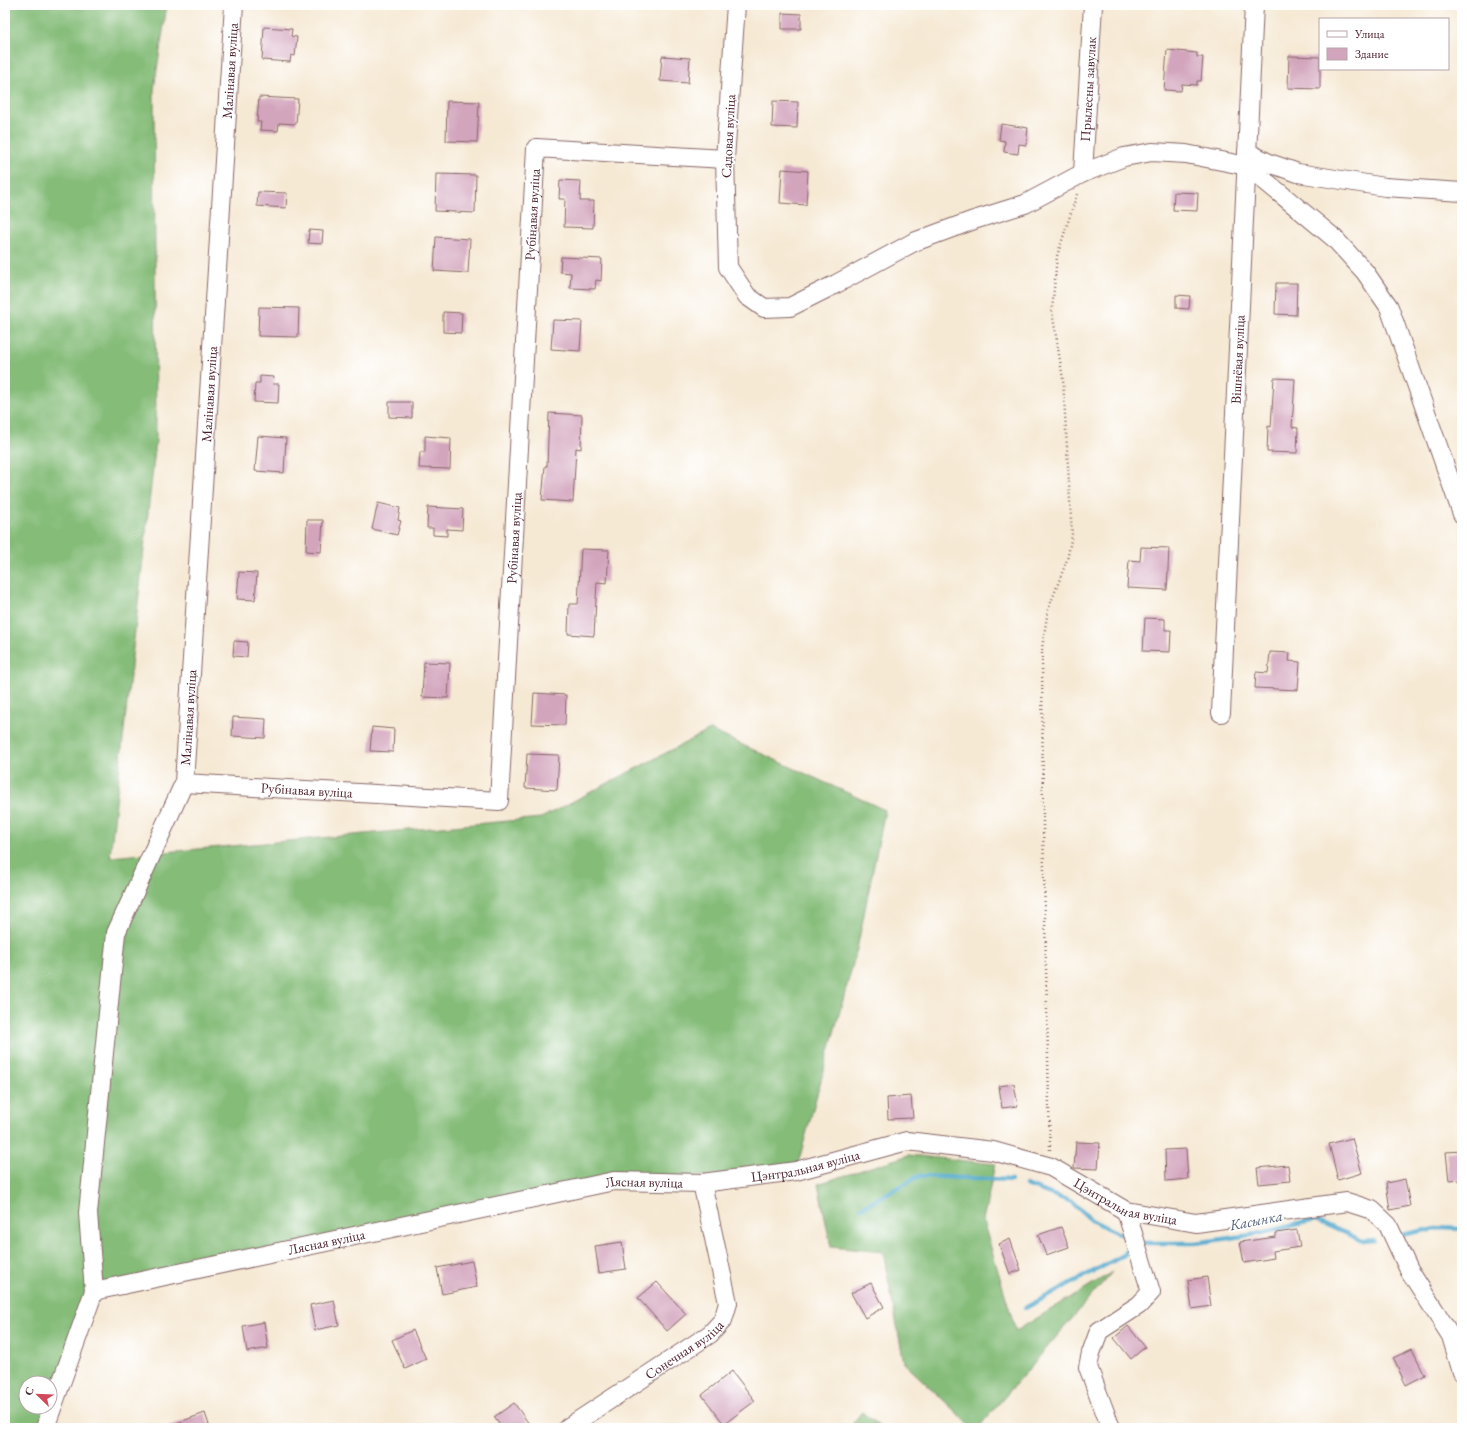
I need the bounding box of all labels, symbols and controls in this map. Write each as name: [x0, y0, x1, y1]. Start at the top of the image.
legend: [1319, 18, 1449, 70]
street label: Малінавая вуліца: [218, 22, 242, 119]
text: Улица: [1354, 26, 1385, 42]
street label: Прылесны завулак: [1076, 36, 1100, 142]
text: Здание: [1355, 46, 1389, 62]
street label: Садовая вуліца: [717, 93, 739, 178]
street label: Рубінавая вуліца: [521, 168, 544, 261]
street label: Вішнёвая вуліца: [1226, 314, 1249, 404]
street label: Малінавая вуліца: [197, 345, 221, 443]
street label: Рубінавая вуліца: [502, 491, 526, 584]
street label: Малінавая вуліца: [176, 669, 200, 766]
street label: Рубінавая вуліца: [260, 778, 354, 802]
street label: Цэнтральная вуліца: [750, 1145, 862, 1186]
street label: Лясная вуліца: [603, 1172, 684, 1192]
street label: Цэнтральная вуліца: [1071, 1173, 1179, 1229]
water label: Касынка: [1227, 1206, 1284, 1235]
street label: Лясная вуліца: [286, 1225, 367, 1259]
street label: Сонечная вуліца: [641, 1316, 728, 1383]
north arrow: [18, 1375, 58, 1415]
text: С: [21, 1385, 37, 1397]

